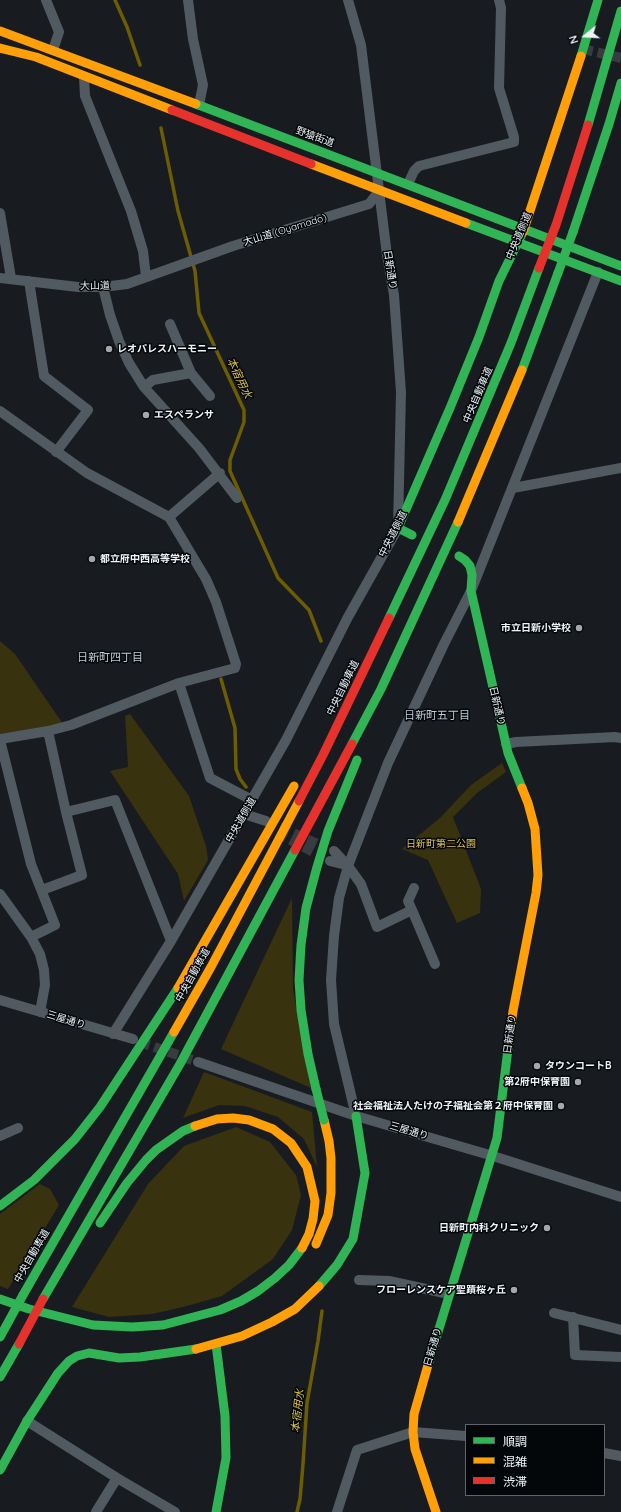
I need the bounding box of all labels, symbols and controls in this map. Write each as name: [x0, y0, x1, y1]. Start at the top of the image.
north arrow: [565, 16, 605, 56]
text: N: [566, 34, 581, 46]
street label: 野猿街道: [294, 125, 336, 149]
street label: 中央道側道: [504, 211, 534, 261]
street label: 大山道 (Oyamado): [242, 212, 328, 248]
street label: 日新通り: [381, 249, 399, 291]
street label: 大山道: [80, 280, 110, 292]
place label: レオパレスハーモニー: [117, 343, 217, 355]
marker: レオパレスハーモニー: [104, 344, 114, 354]
water label: 本宿用水: [224, 355, 254, 401]
street label: 中央自動車道: [461, 365, 495, 425]
place label: エスペランサ: [154, 409, 214, 421]
marker: エスペランサ: [141, 410, 151, 420]
street label: 中央道側道: [376, 509, 410, 559]
place label: 都立府中西高等学校: [100, 553, 190, 565]
marker: 都立府中西高等学校: [87, 554, 97, 564]
place label: 市立日新小学校: [501, 622, 571, 634]
marker: 市立日新小学校: [574, 623, 584, 633]
district label: 日新町四丁目: [77, 651, 143, 665]
street label: 中央自動車道: [324, 658, 362, 718]
street label: 日新通り: [487, 685, 507, 727]
district label: 日新町五丁目: [404, 709, 470, 723]
street label: 中央道側道: [223, 795, 259, 845]
park label: 日新町第二公園: [406, 838, 476, 850]
street label: 中央自動車道: [173, 946, 213, 1004]
street label: 三屋通り: [45, 1008, 87, 1032]
street label: 日新通り: [502, 1013, 518, 1055]
place label: タウンコートB: [545, 1060, 612, 1072]
marker: タウンコートB: [532, 1061, 542, 1071]
place label: 第2府中保育園: [504, 1076, 570, 1088]
marker: 第2府中保育園: [573, 1077, 583, 1087]
place label: 社会福祉法人たけの子福祉会第２府中保育園: [353, 1100, 553, 1112]
marker: 社会福祉法人たけの子福祉会第２府中保育園: [556, 1101, 566, 1111]
street label: 三屋通り: [388, 1120, 430, 1142]
place label: 日新町内科クリニック: [439, 1222, 539, 1234]
marker: 日新町内科クリニック: [542, 1223, 552, 1233]
street label: 中央自動車道: [12, 1227, 52, 1285]
place label: フローレンスケア聖蹟桜ヶ丘: [376, 1284, 506, 1296]
marker: フローレンスケア聖蹟桜ヶ丘: [509, 1285, 519, 1295]
street label: 日新通り: [422, 1326, 444, 1368]
water label: 本宿用水: [289, 1388, 307, 1434]
legend: [465, 1424, 605, 1496]
text: 順調: [503, 1434, 527, 1449]
text: 混雑: [503, 1454, 527, 1469]
text: 渋滞: [503, 1474, 527, 1489]

